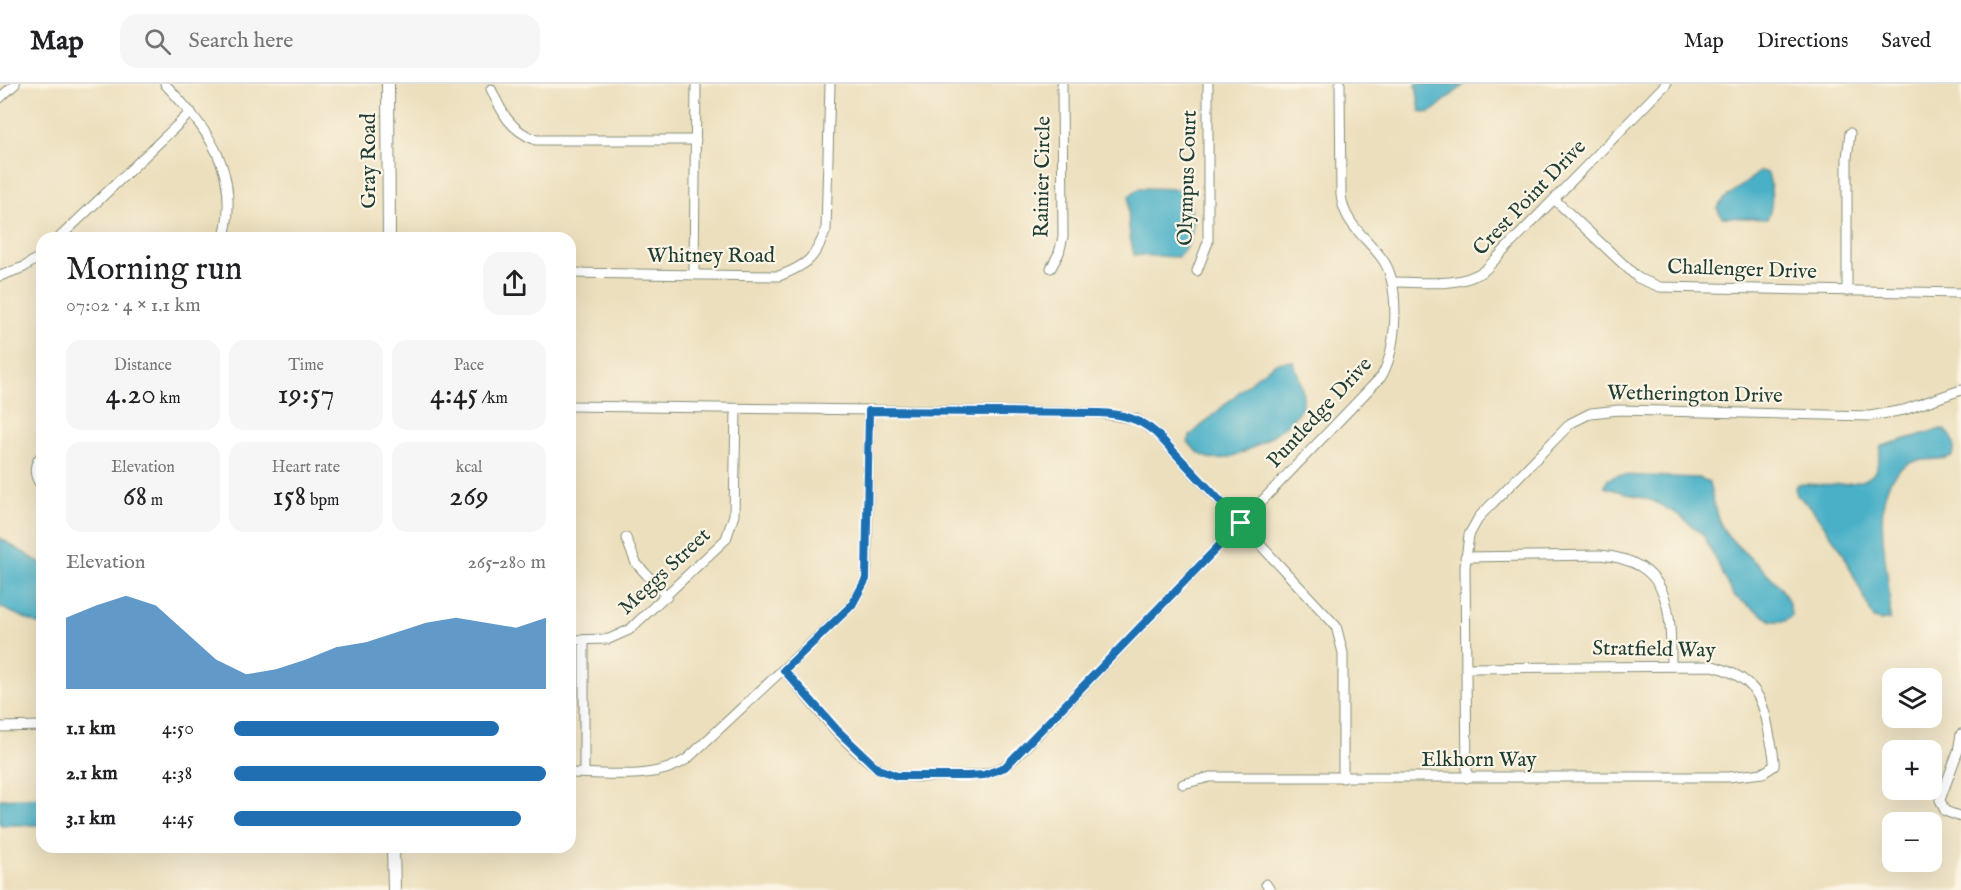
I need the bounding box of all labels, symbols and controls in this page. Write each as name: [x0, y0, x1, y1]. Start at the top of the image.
search box: [120, 14, 540, 68]
text: Map: [30, 24, 84, 59]
icon: search: [141, 25, 174, 58]
text: Search here: [189, 27, 293, 55]
text: Map: [1684, 28, 1724, 55]
text: Directions: [1757, 28, 1848, 55]
text: Saved: [1881, 28, 1931, 55]
street label: Olympus Court: [1172, 110, 1204, 246]
street label: Gray Road: [356, 112, 383, 209]
street label: Rainier Circle: [1028, 116, 1058, 238]
street label: Crest Point Drive: [1468, 134, 1593, 262]
street label: Whitney Road: [647, 243, 776, 270]
text: Morning run: [66, 249, 242, 291]
button: share: [483, 252, 546, 315]
street label: Challenger Drive: [1667, 254, 1818, 286]
text: 07:02 · 4 × 1.1 km: [66, 293, 201, 318]
street label: Puntledge Drive: [1262, 351, 1379, 474]
text: Distance: [114, 356, 172, 376]
text: Time: [288, 356, 324, 376]
text: Pace: [454, 356, 484, 376]
text: 4.20: [105, 376, 156, 414]
text: 19:57: [277, 376, 335, 414]
text: 4:45: [430, 376, 478, 414]
street label: Wetherington Drive: [1607, 380, 1783, 410]
text: km: [156, 389, 181, 409]
text: /km: [478, 389, 508, 409]
text: Elevation: [111, 458, 175, 478]
text: Heart rate: [272, 458, 340, 478]
text: kcal: [456, 458, 482, 478]
text: 68: [123, 478, 147, 516]
text: 158: [273, 478, 306, 516]
text: 269: [449, 478, 489, 516]
text: m: [147, 491, 163, 511]
text: bpm: [306, 491, 339, 511]
pin: [1215, 497, 1266, 548]
icon: arrive: [1224, 506, 1257, 539]
street label: Meggs Street: [613, 523, 717, 621]
text: Elevation: [66, 550, 145, 575]
text: 265–280 m: [467, 550, 546, 575]
street label: Stratfield Way: [1592, 635, 1716, 665]
map controls: [1882, 668, 1942, 872]
button: layers: [1882, 668, 1942, 728]
text: 1.1 km: [66, 716, 116, 741]
text: 4:50: [162, 716, 194, 741]
button: +: [1882, 740, 1942, 800]
street label: Elkhorn Way: [1421, 747, 1537, 774]
text: 2.1 km: [66, 761, 118, 786]
text: 4:38: [162, 761, 192, 786]
text: 3.1 km: [66, 806, 116, 831]
text: 4:45: [162, 806, 194, 831]
button: −: [1882, 812, 1942, 872]

